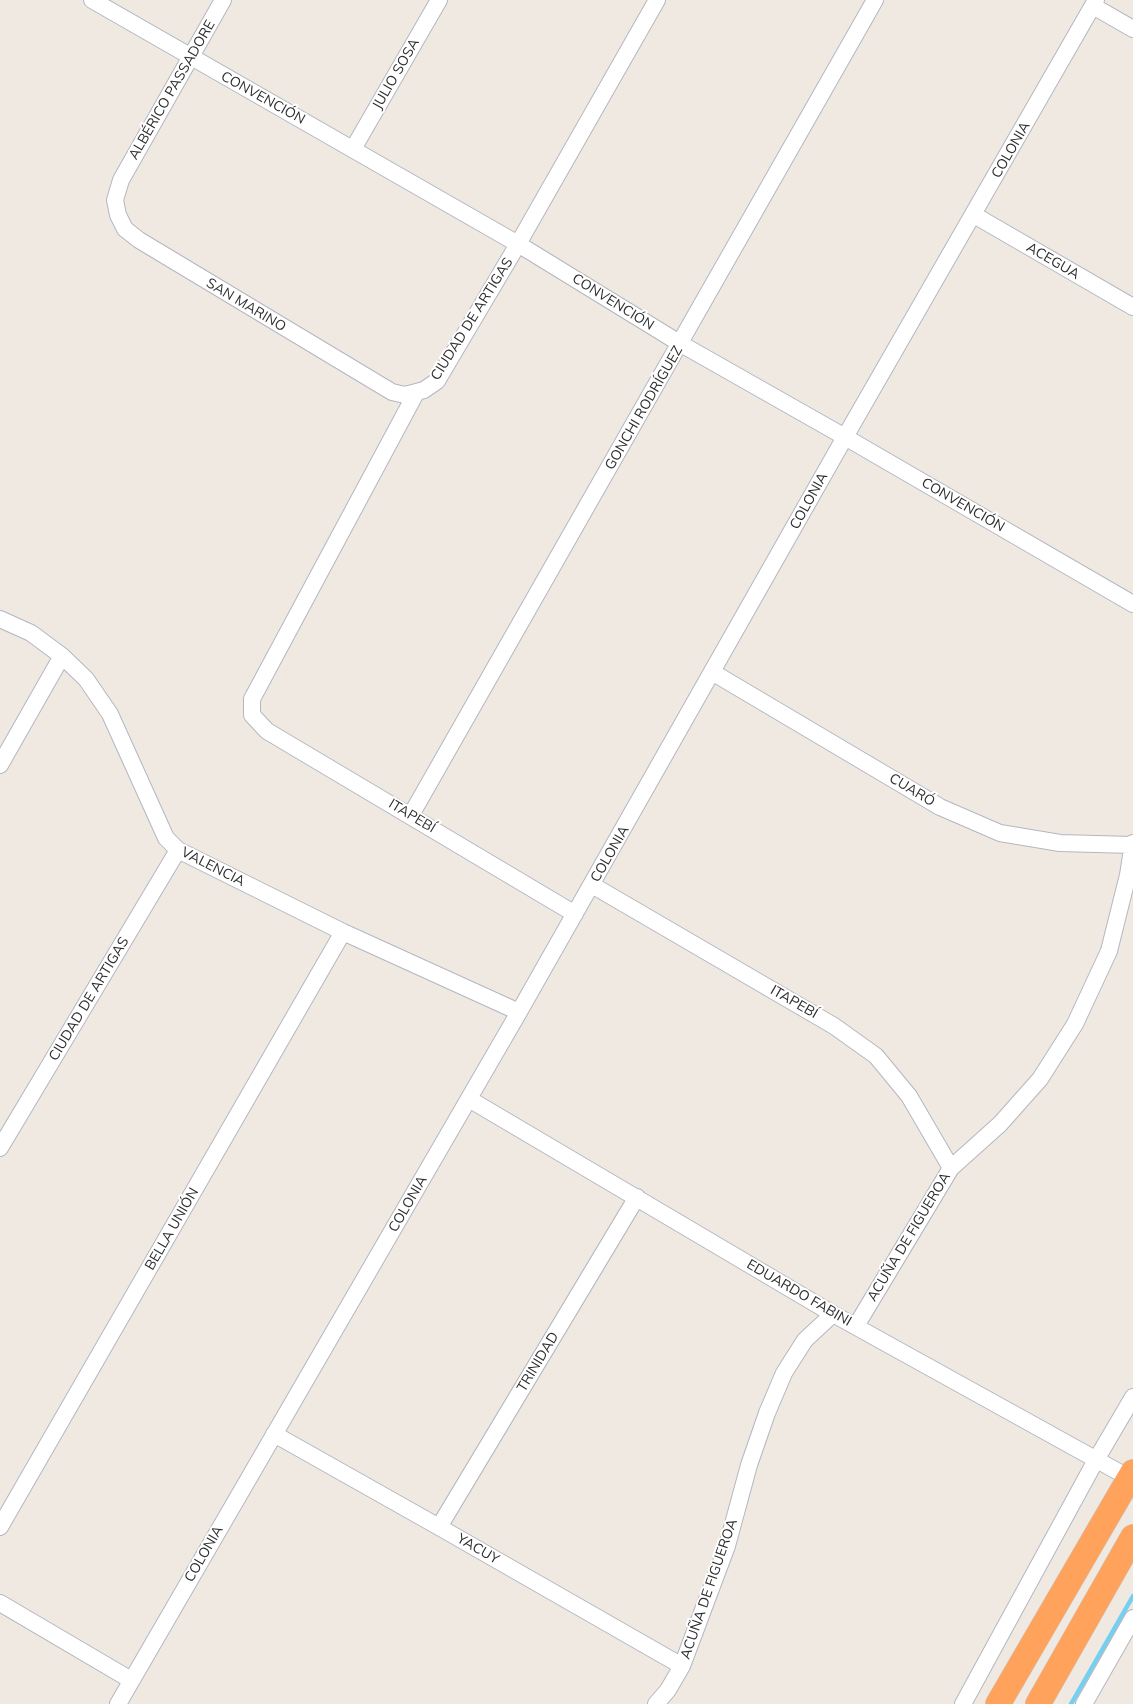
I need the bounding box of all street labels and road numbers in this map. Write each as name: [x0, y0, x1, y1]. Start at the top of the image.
street label: ALBÉRICO PASSADORE: [125, 17, 219, 163]
street label: JULIO SOSA: [369, 36, 423, 112]
street label: CONVENCIÓN: [218, 68, 308, 128]
street label: COLONIA: [988, 119, 1034, 181]
street label: ACEGUA: [1023, 239, 1083, 283]
street label: CIUDAD DE ARTIGAS: [427, 255, 517, 383]
street label: CONVENCIÓN: [569, 270, 657, 334]
street label: SAN MARINO: [203, 275, 289, 335]
street label: GONCHI RODRÍGUEZ: [602, 343, 686, 473]
street label: COLONIA: [787, 470, 831, 532]
street label: CONVENCIÓN: [918, 474, 1008, 536]
street label: CUARÓ: [886, 770, 938, 810]
street label: ITAPEBÍ: [385, 795, 439, 837]
street label: COLONIA: [587, 823, 633, 885]
street label: VALENCIA: [178, 844, 248, 890]
street label: CIUDAD DE ARTIGAS: [45, 934, 133, 1064]
street label: ITAPEBÍ: [767, 982, 821, 1022]
street label: ACUÑA DE FIGUEROA: [864, 1170, 954, 1304]
street label: COLONIA: [385, 1173, 431, 1235]
street label: BELLA UNIÓN: [142, 1185, 202, 1273]
street label: EDUARDO FABINI: [744, 1256, 854, 1330]
street label: TRINIDAD: [514, 1329, 562, 1395]
street label: ACUÑA DE FIGUEROA: [677, 1517, 741, 1661]
street label: COLONIA: [181, 1523, 227, 1585]
street label: YACUY: [454, 1530, 502, 1568]

